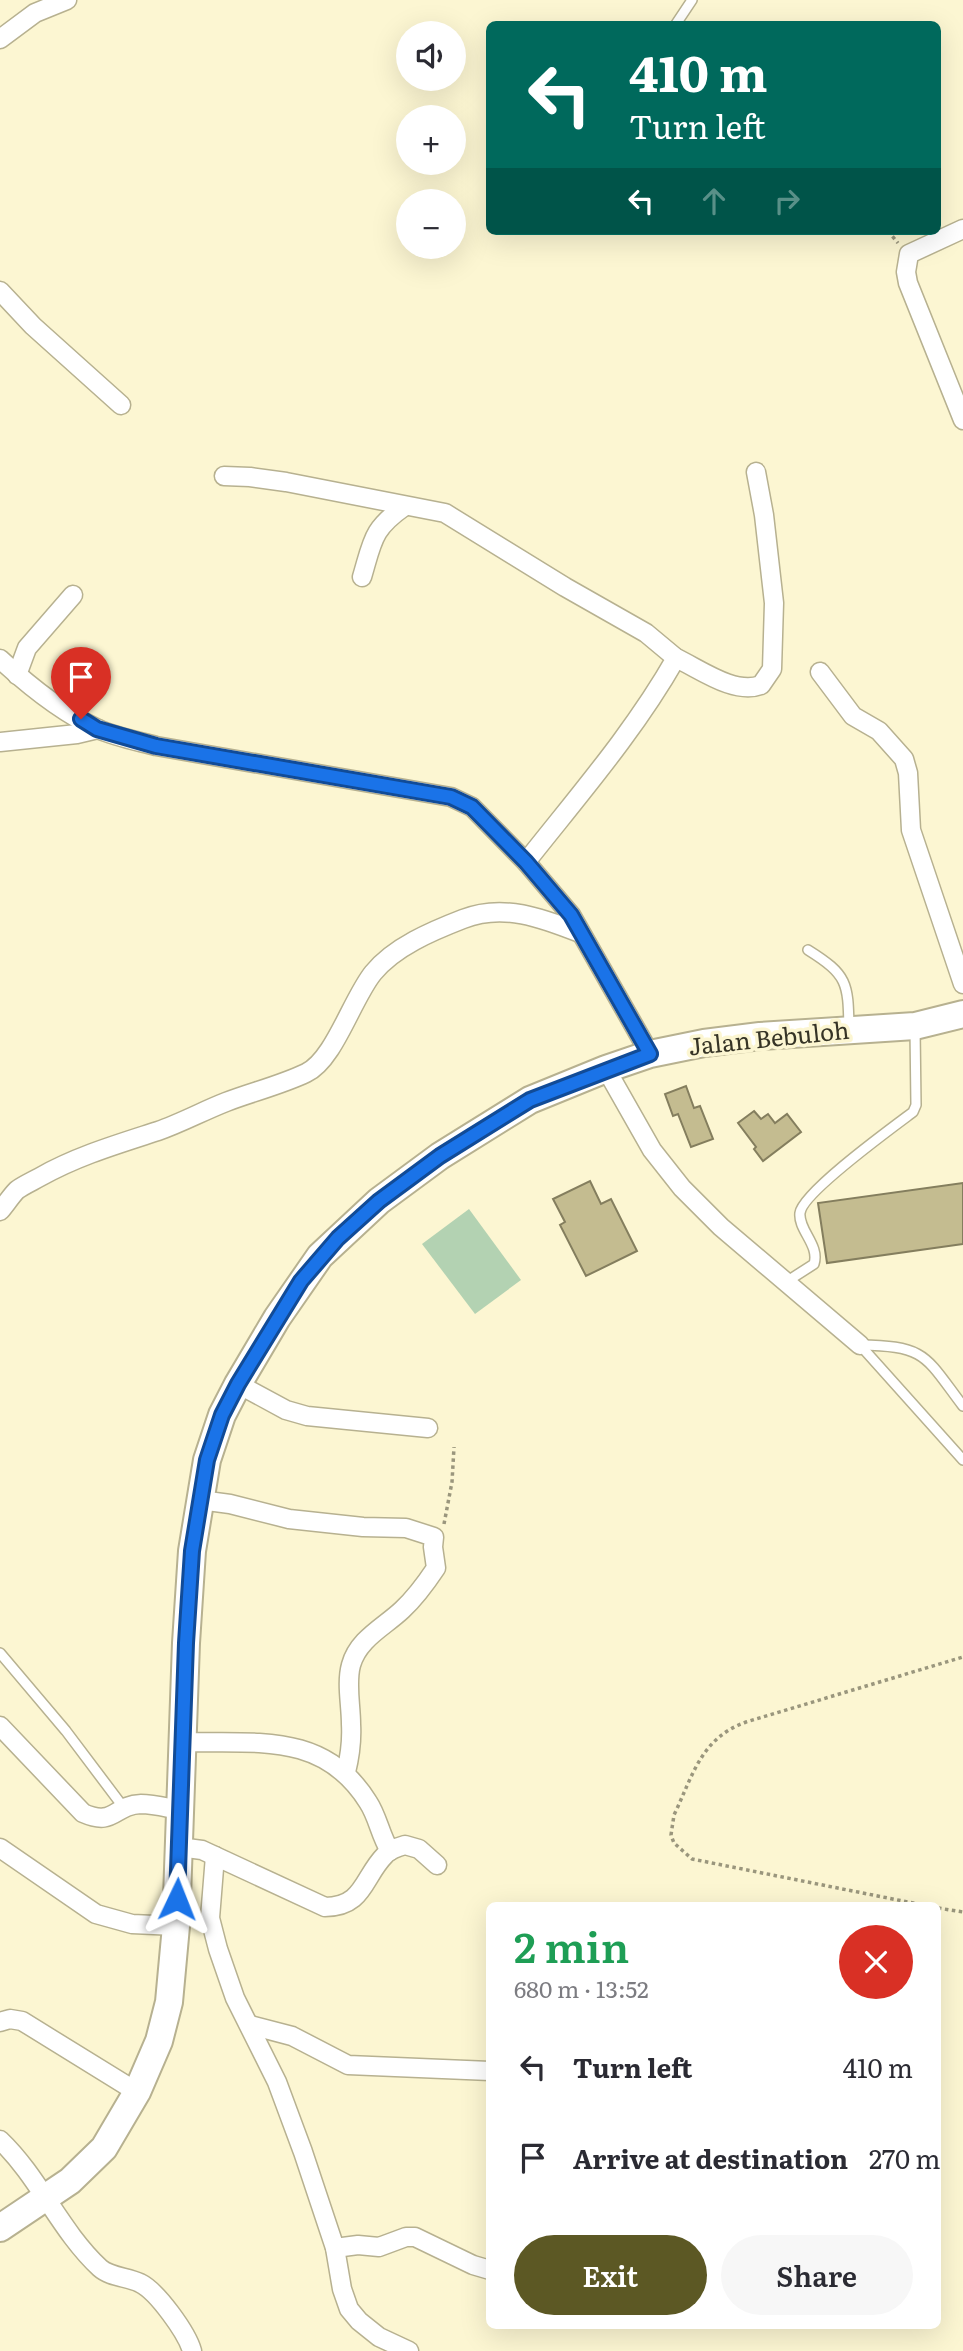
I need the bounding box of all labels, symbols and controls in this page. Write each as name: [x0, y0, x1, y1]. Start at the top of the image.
map controls: [396, 21, 466, 259]
button: sound: [396, 21, 466, 91]
text: 410 m: [629, 34, 768, 107]
icon: left: [514, 49, 605, 140]
text: Turn left: [629, 101, 766, 149]
button: +: [396, 105, 466, 175]
icon: left: [622, 182, 660, 220]
icon: ahead: [695, 182, 733, 220]
icon: right: [768, 182, 806, 220]
button: −: [396, 189, 466, 259]
pin: [51, 647, 111, 719]
icon: arrive: [62, 658, 100, 696]
street label: Jalan Bebuloh: [687, 1011, 851, 1062]
position arrow: [140, 1862, 214, 1936]
text: 2 min: [514, 1914, 629, 1976]
button: close: [839, 1925, 913, 1999]
text: 680 m · 13:52: [514, 1971, 649, 2005]
text: Turn left: [573, 2047, 692, 2086]
text: 410 m: [843, 2047, 913, 2086]
icon: left: [514, 2048, 552, 2086]
text: Arrive at destination: [573, 2138, 848, 2177]
text: 270 m: [869, 2138, 941, 2177]
icon: arrive: [514, 2139, 552, 2177]
button: Exit: [514, 2235, 707, 2315]
button: Share: [721, 2235, 913, 2315]

